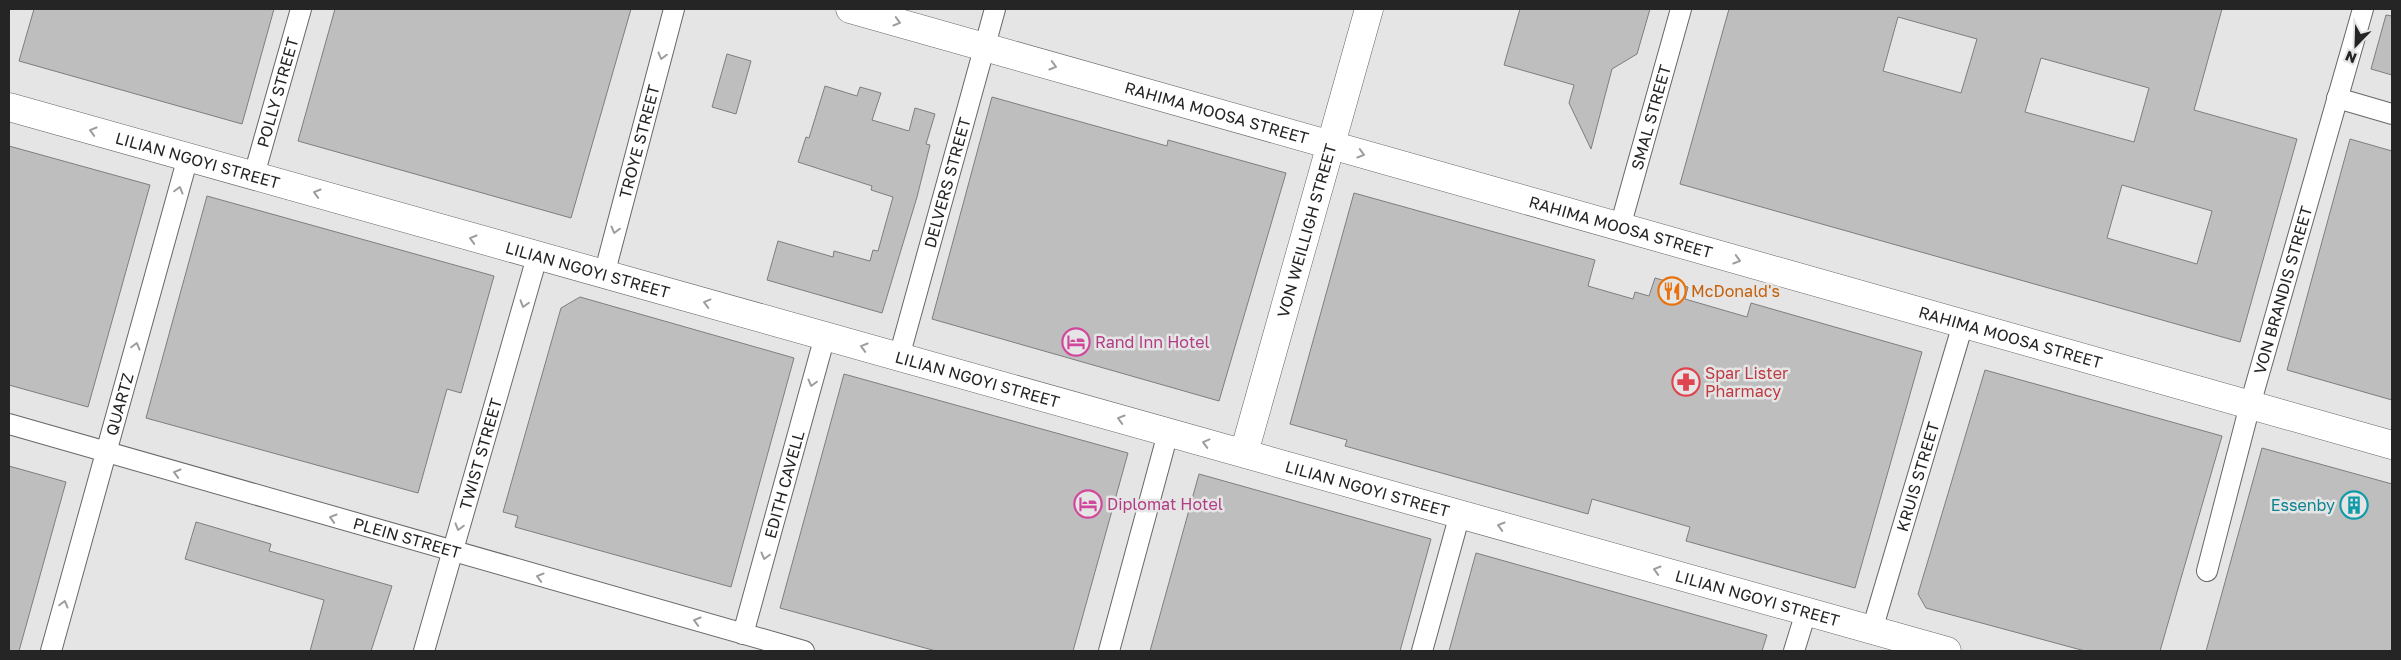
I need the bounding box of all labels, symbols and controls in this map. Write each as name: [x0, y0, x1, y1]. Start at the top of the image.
one-way arrow: [893, 16, 902, 27]
north arrow: [2331, 20, 2381, 70]
street label: POLLY STREET: [252, 35, 303, 150]
text: N: [2343, 48, 2359, 67]
one-way arrow: [657, 51, 668, 60]
one-way arrow: [1049, 61, 1057, 71]
street label: SMAL STREET: [1626, 62, 1675, 172]
street label: RAHIMA MOOSA STREET: [1122, 77, 1311, 148]
street label: TROYE STREET: [615, 82, 664, 201]
street label: DELVERS STREET: [920, 115, 975, 250]
one-way arrow: [90, 126, 98, 136]
street label: LILIAN NGOYI STREET: [113, 127, 282, 193]
street label: VON WEILLIGH STREET: [1273, 141, 1341, 320]
one-way arrow: [1357, 148, 1365, 158]
one-way arrow: [173, 185, 184, 194]
one-way arrow: [314, 189, 322, 199]
street label: RAHIMA MOOSA STREET: [1527, 191, 1715, 262]
street label: VON BRANDIS STREET: [2249, 204, 2316, 376]
one-way arrow: [611, 225, 621, 233]
one-way arrow: [470, 234, 478, 244]
street label: LILIAN NGOYI STREET: [503, 237, 672, 302]
one-way arrow: [1732, 254, 1741, 265]
restaurant icon: McDonald's: [1657, 276, 1687, 306]
place label: McDonald's: [1691, 281, 1780, 301]
one-way arrow: [703, 299, 712, 309]
one-way arrow: [520, 300, 530, 308]
street label: RAHIMA MOOSA STREET: [1916, 302, 2105, 373]
hotel icon: Rand Inn Hotel: [1061, 327, 1091, 357]
place label: Rand Inn Hotel: [1095, 332, 1210, 352]
one-way arrow: [860, 342, 868, 352]
one-way arrow: [130, 343, 140, 351]
street label: LILIAN NGOYI STREET: [893, 347, 1062, 412]
place label: Spar Lister Pharmacy: [1705, 363, 1788, 401]
pharmacy icon: Spar Lister Pharmacy: [1671, 367, 1701, 397]
street label: QUARTZ: [101, 371, 138, 438]
one-way arrow: [807, 378, 818, 387]
street label: TWIST STREET: [455, 396, 506, 512]
one-way arrow: [1117, 415, 1126, 425]
street label: KRUIS STREET: [1892, 419, 1943, 534]
street label: EDITH CAVELL: [760, 429, 808, 541]
one-way arrow: [1202, 438, 1211, 449]
street label: LILIAN NGOYI STREET: [1283, 456, 1452, 521]
one-way arrow: [174, 468, 182, 478]
hotel icon: Diplomat Hotel: [1073, 489, 1103, 519]
building icon: Essenby: [2339, 490, 2369, 520]
place label: Diplomat Hotel: [1107, 494, 1223, 514]
place label: Essenby: [2271, 495, 2335, 515]
one-way arrow: [330, 513, 338, 523]
street label: PLEIN STREET: [351, 513, 463, 563]
one-way arrow: [1497, 521, 1505, 531]
one-way arrow: [454, 523, 464, 531]
one-way arrow: [760, 552, 770, 560]
one-way arrow: [1653, 565, 1662, 575]
street label: LILIAN NGOYI STREET: [1673, 565, 1842, 630]
one-way arrow: [537, 572, 545, 582]
one-way arrow: [59, 601, 69, 609]
one-way arrow: [693, 616, 701, 626]

